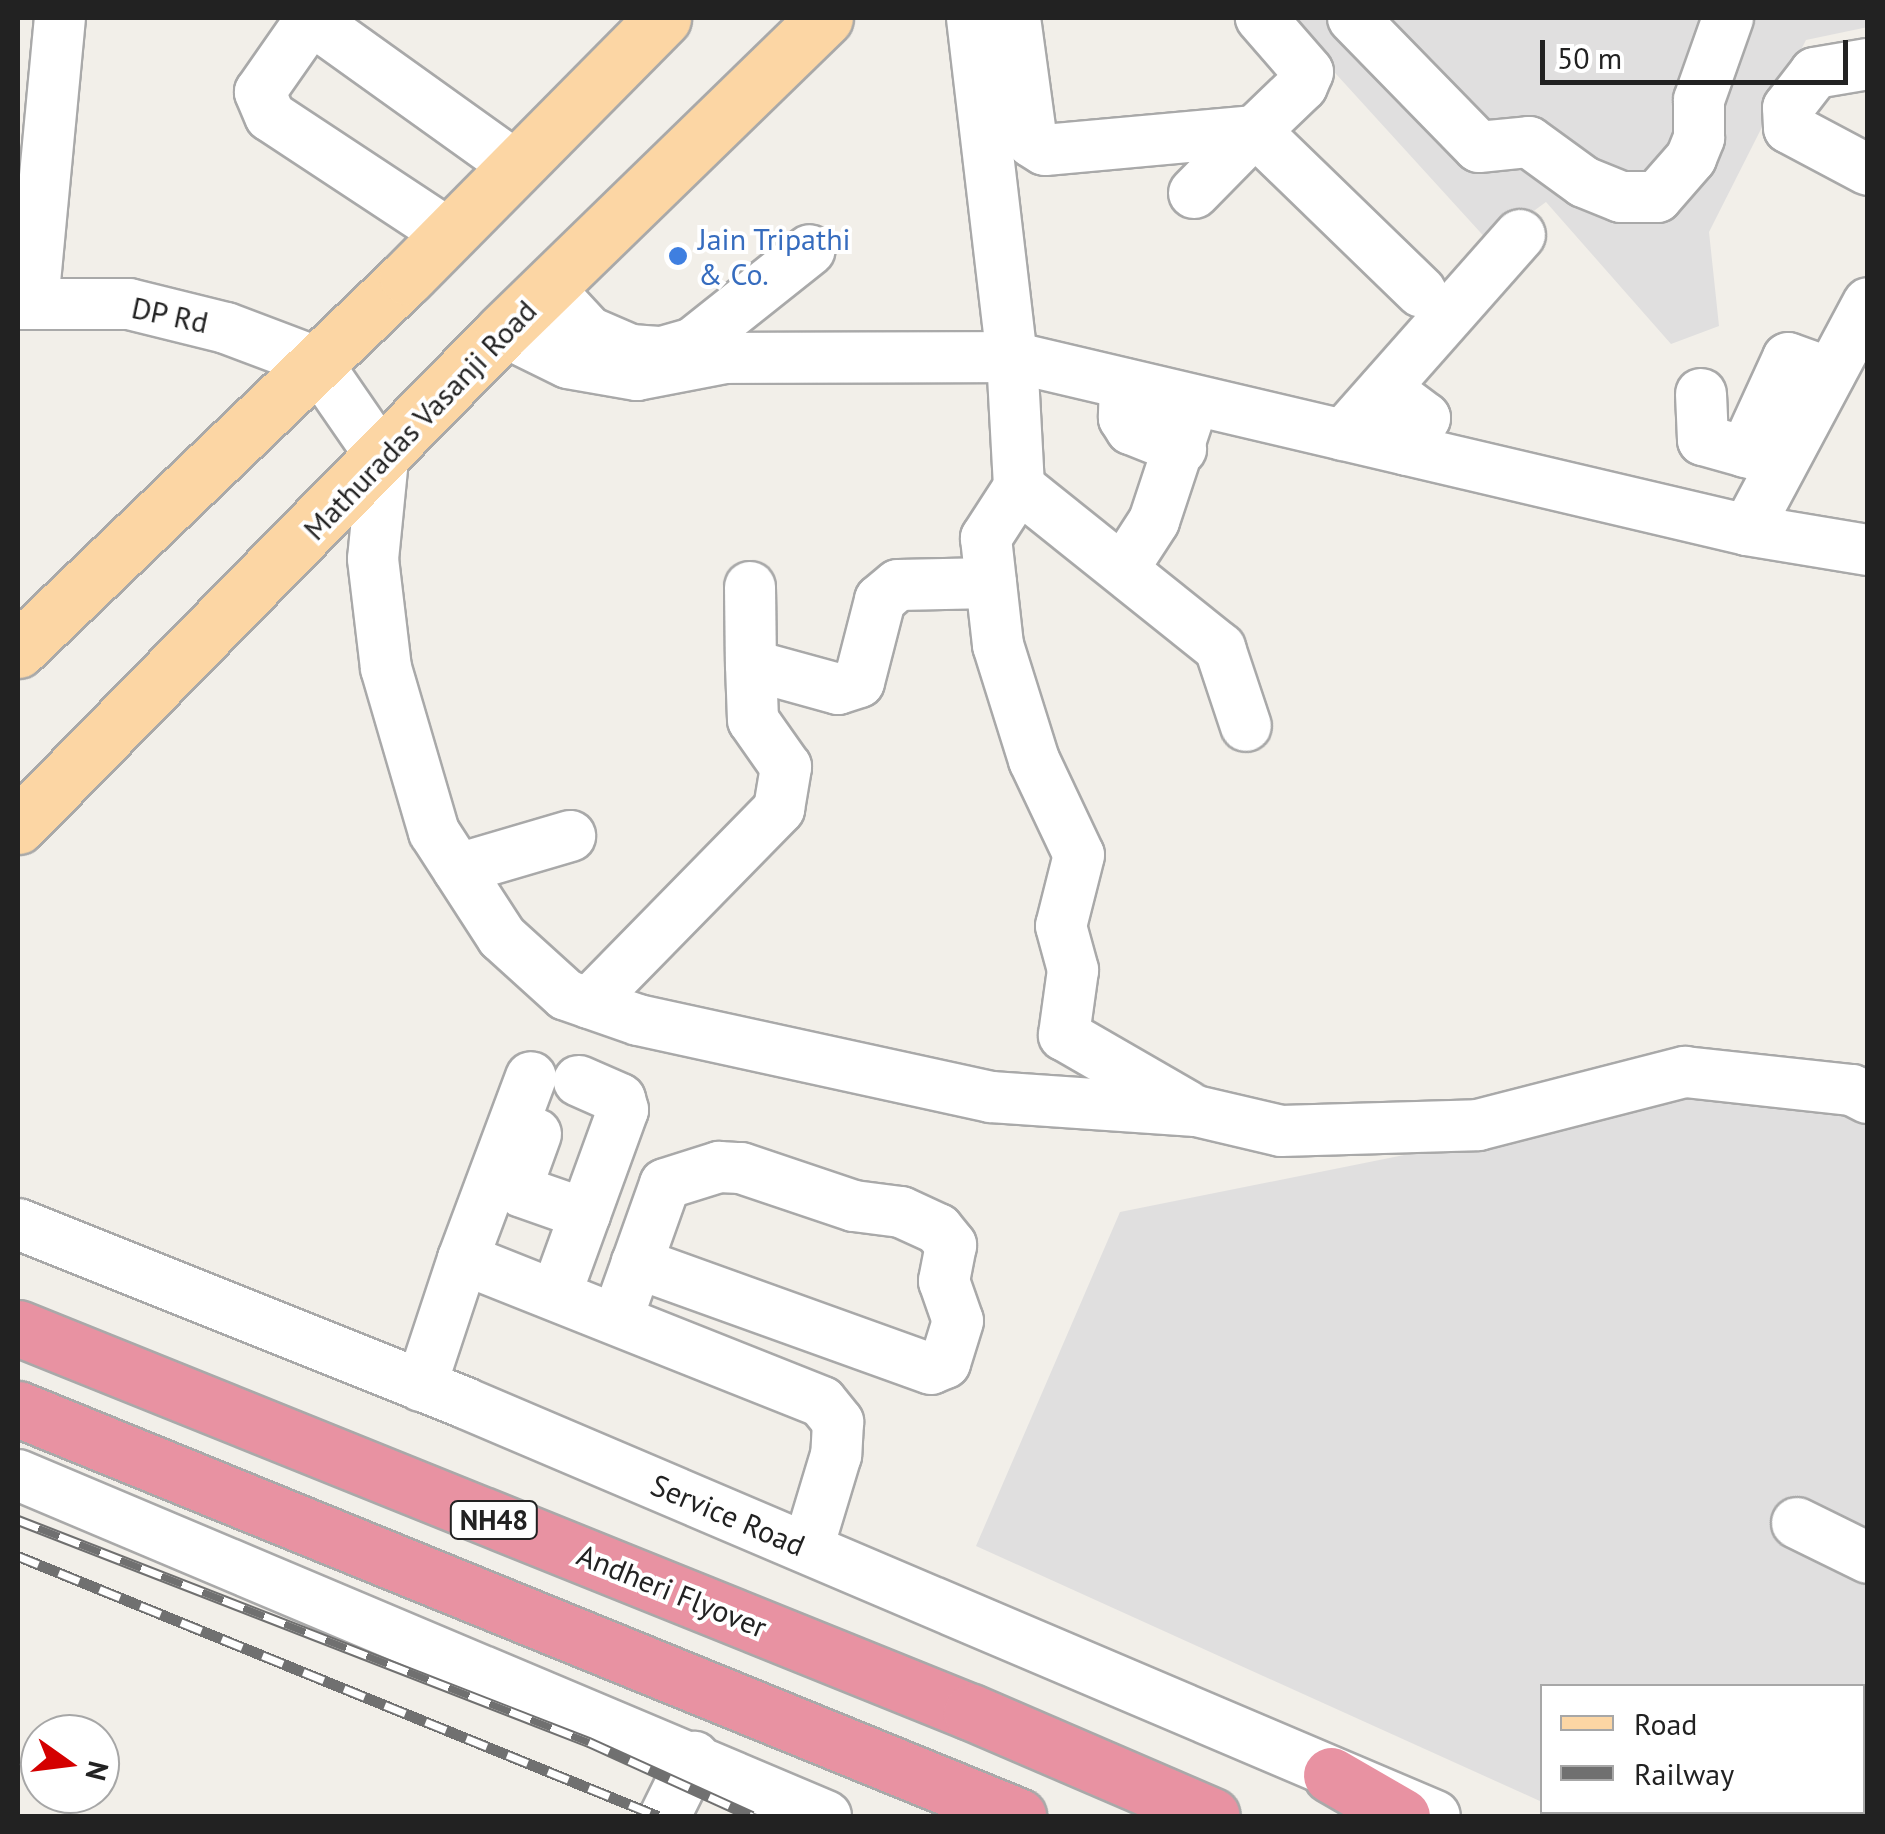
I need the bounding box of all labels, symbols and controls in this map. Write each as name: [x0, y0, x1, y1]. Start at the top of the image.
scale bar: [1545, 20, 1852, 82]
text: 50 m: [1557, 38, 1622, 77]
place label: Jain Tripathi & Co.: [698, 221, 852, 292]
marker: Jain Tripathi & Co.: [667, 245, 689, 267]
street label: DP Rd: [128, 289, 212, 341]
street label: Mathuradas Vasanji Road: [296, 292, 544, 548]
street label: Service Road: [646, 1466, 810, 1564]
road number: NH48: [449, 1497, 539, 1543]
street label: Andheri Flyover: [572, 1537, 772, 1645]
legend: [1540, 1684, 1865, 1814]
text: Road: [1634, 1704, 1698, 1743]
north arrow: [20, 1714, 120, 1814]
text: Railway: [1634, 1754, 1734, 1793]
text: N: [77, 1757, 118, 1784]

